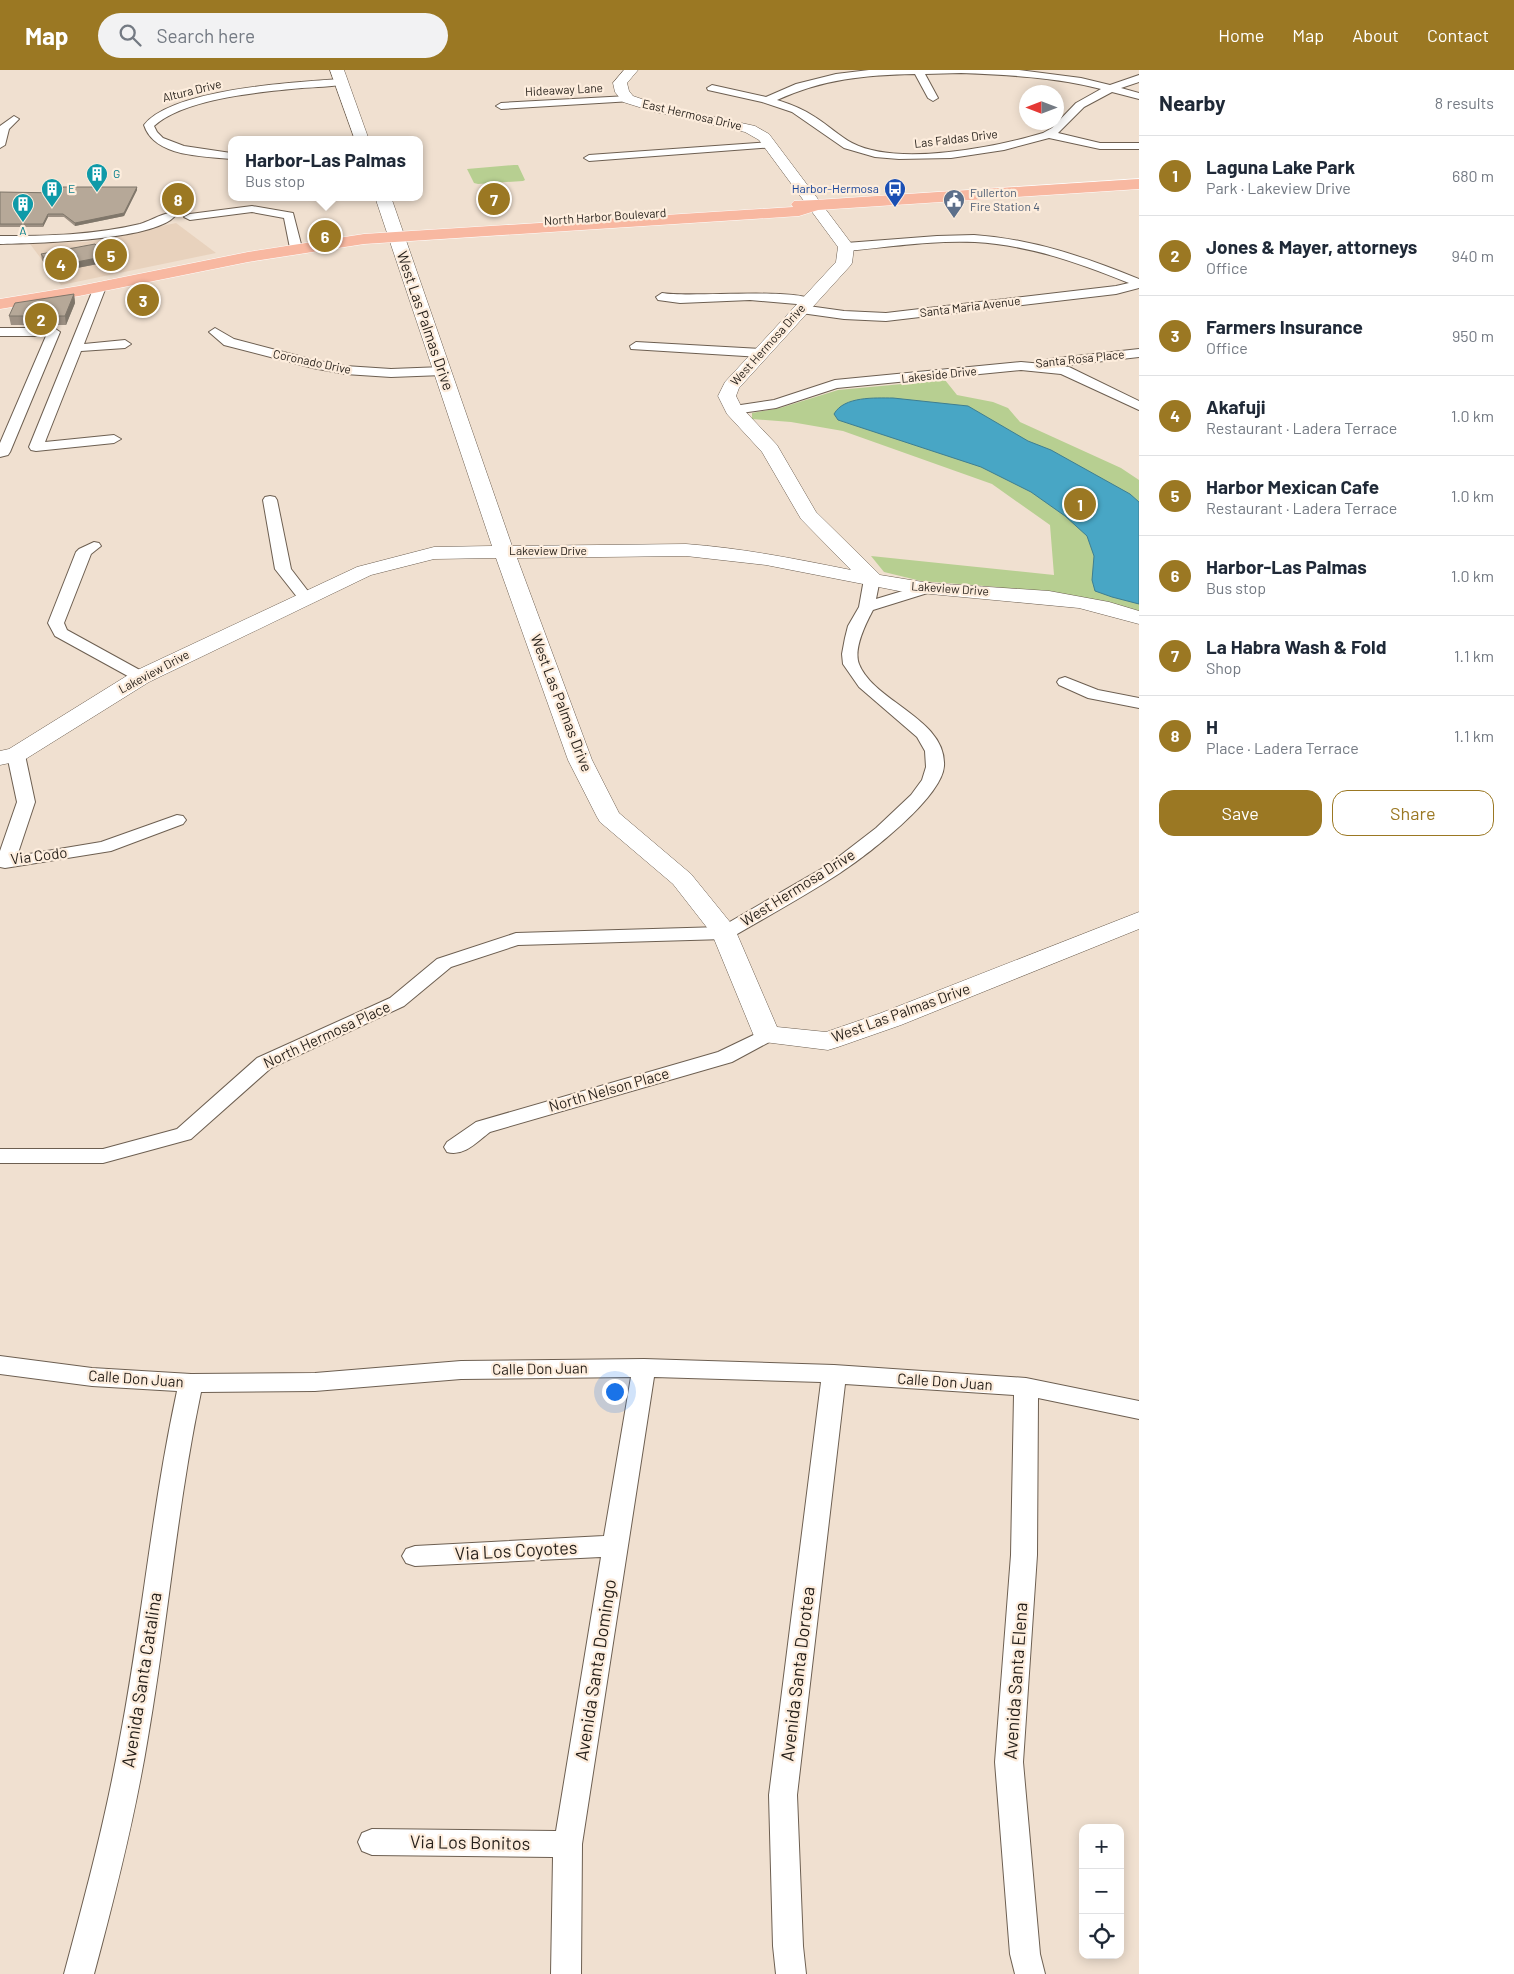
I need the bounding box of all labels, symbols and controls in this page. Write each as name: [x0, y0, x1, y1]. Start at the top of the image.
search box: [98, 13, 448, 58]
text: Map: [25, 21, 68, 50]
icon: search: [116, 21, 144, 49]
text: Search here: [156, 24, 255, 47]
text: Home: [1218, 24, 1264, 46]
text: Map: [1292, 24, 1324, 46]
text: About: [1352, 24, 1399, 46]
text: Contact: [1427, 24, 1489, 46]
street label: Altura Drive: [161, 76, 223, 104]
street label: Hideaway Lane: [525, 80, 603, 98]
north arrow: [1019, 85, 1064, 130]
text: Nearby: [1159, 90, 1225, 115]
text: 8 results: [1435, 93, 1494, 112]
street label: East Hermosa Drive: [641, 96, 743, 132]
street label: Las Faldas Drive: [913, 126, 998, 150]
popup: [228, 136, 423, 201]
text: Harbor-Las Palmas: [245, 148, 406, 171]
text: Laguna Lake Park: [1206, 155, 1355, 178]
building icon: G: [85, 162, 109, 193]
place label: G: [113, 166, 120, 180]
text: 1: [1172, 166, 1178, 185]
text: 680 m: [1452, 166, 1494, 185]
text: Bus stop: [245, 171, 305, 190]
building icon: E: [40, 177, 64, 208]
bus stop icon: Harbor-Hermosa: [883, 177, 907, 208]
text: Park · Lakeview Drive: [1206, 178, 1351, 197]
pin: 8: [162, 180, 194, 218]
pin: 7: [478, 180, 510, 218]
place label: E: [68, 181, 75, 195]
place label: Harbor-Hermosa: [792, 181, 879, 195]
place label: Fullerton Fire Station 4: [970, 185, 1040, 213]
public building icon: Fullerton Fire Station 4: [942, 188, 966, 219]
building icon: A: [11, 192, 35, 223]
street label: North Harbor Boulevard: [543, 205, 667, 227]
pin: 6: [309, 217, 341, 255]
place label: A: [19, 223, 27, 237]
text: Jones & Mayer, attorneys: [1206, 235, 1417, 258]
pin: 5: [95, 236, 127, 274]
pin: 4: [45, 245, 77, 283]
text: 2: [1171, 246, 1179, 265]
text: 940 m: [1451, 246, 1494, 265]
street label: West Las Palmas Drive: [394, 249, 458, 393]
text: Office: [1206, 258, 1248, 277]
pin: 3: [127, 281, 159, 319]
street label: Santa Maria Avenue: [919, 293, 1021, 319]
pin: 2: [25, 300, 57, 338]
street label: West Hermosa Drive: [727, 301, 808, 388]
text: Farmers Insurance: [1206, 315, 1363, 338]
text: 3: [1171, 326, 1179, 345]
text: 950 m: [1452, 326, 1494, 345]
text: Office: [1206, 338, 1248, 357]
street label: Coronado Drive: [272, 346, 353, 376]
street label: Santa Rosa Place: [1035, 346, 1125, 370]
street label: Lakeside Drive: [900, 363, 977, 385]
text: Akafuji: [1206, 395, 1266, 418]
text: 4: [1170, 406, 1180, 425]
text: 1.0 km: [1451, 406, 1494, 425]
text: Restaurant · Ladera Terrace: [1206, 418, 1397, 437]
text: Harbor Mexican Cafe: [1206, 475, 1379, 498]
pin: 1: [1064, 485, 1096, 523]
text: 5: [1171, 486, 1179, 505]
text: 1.0 km: [1451, 486, 1494, 505]
text: Restaurant · Ladera Terrace: [1206, 498, 1397, 517]
street label: Lakeview Drive: [509, 543, 587, 557]
text: Harbor-Las Palmas: [1206, 555, 1367, 578]
text: 6: [1171, 566, 1179, 585]
text: 1.0 km: [1451, 566, 1494, 585]
street label: Lakeview Drive: [911, 578, 989, 598]
text: Bus stop: [1206, 578, 1266, 597]
street label: West Las Palmas Drive: [527, 631, 596, 774]
text: La Habra Wash & Fold: [1206, 635, 1386, 658]
text: 7: [1171, 646, 1179, 665]
text: 1.1 km: [1454, 646, 1494, 665]
street label: Lakeview Drive: [116, 647, 191, 696]
text: Shop: [1206, 658, 1241, 677]
text: H: [1206, 715, 1218, 738]
text: 8: [1171, 726, 1179, 745]
text: 1.1 km: [1454, 726, 1494, 745]
text: Place · Ladera Terrace: [1206, 738, 1359, 757]
button: Save: [1159, 790, 1322, 836]
button: Share: [1332, 790, 1494, 836]
street label: Via Codo: [10, 843, 68, 867]
street label: West Hermosa Drive: [737, 845, 858, 929]
street label: West Las Palmas Drive: [829, 979, 972, 1045]
street label: North Hermosa Place: [260, 997, 393, 1071]
street label: North Nelson Place: [546, 1063, 671, 1115]
street label: Calle Don Juan: [492, 1358, 588, 1378]
street label: Calle Don Juan: [88, 1366, 184, 1390]
street label: Calle Don Juan: [897, 1369, 993, 1393]
your location: [602, 1379, 628, 1405]
street label: Via Los Coyotes: [454, 1536, 578, 1564]
street label: Avenida Santa Domingo: [570, 1578, 620, 1762]
street label: Avenida Santa Dorotea: [775, 1585, 819, 1763]
street label: Avenida Santa Catalina: [116, 1591, 166, 1769]
street label: Avenida Santa Elena: [999, 1602, 1031, 1760]
map controls: [1079, 1824, 1124, 1959]
button: +: [1079, 1824, 1124, 1869]
street label: Via Los Bonitos: [410, 1830, 530, 1854]
button: −: [1079, 1869, 1124, 1914]
button: locate: [1079, 1914, 1124, 1959]

